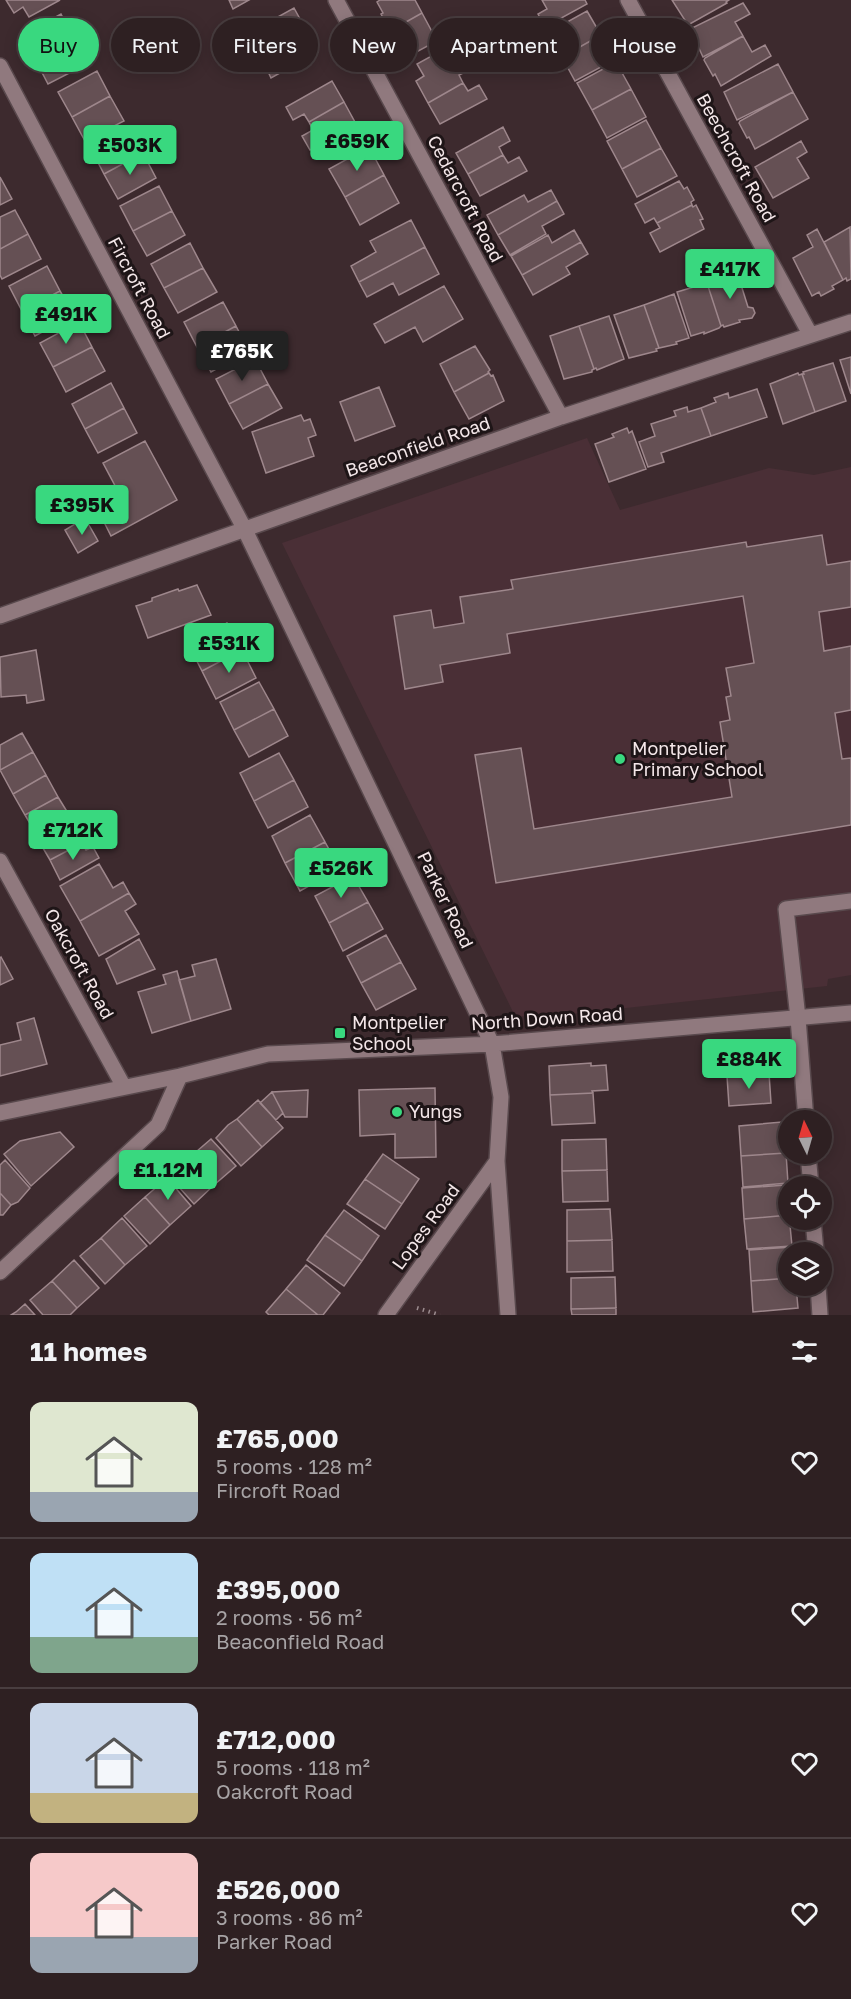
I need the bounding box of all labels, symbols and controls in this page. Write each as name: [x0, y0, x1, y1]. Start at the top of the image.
chip: Buy: [18, 18, 99, 72]
chip: Rent: [111, 18, 200, 72]
chip: Filters: [212, 18, 318, 72]
chip: New: [330, 18, 417, 72]
chip: Apartment: [429, 18, 579, 72]
chip: House: [591, 18, 698, 72]
street label: Beechcroft Road: [692, 89, 781, 226]
pin: £659K: [315, 121, 399, 172]
pin: £503K: [88, 125, 172, 176]
text: £659K: [324, 128, 390, 152]
street label: Cedarcroft Road: [423, 131, 509, 266]
text: £503K: [97, 132, 163, 156]
street label: Fircroft Road: [104, 233, 176, 342]
pin: £417K: [688, 249, 772, 300]
text: £417K: [699, 256, 761, 280]
pin: £491K: [24, 294, 108, 345]
text: £491K: [34, 301, 98, 325]
pin: £765K: [200, 331, 284, 382]
text: £765K: [210, 338, 274, 362]
street label: Beaconfield Road: [342, 411, 493, 481]
pin: £395K: [40, 485, 124, 536]
text: £395K: [50, 492, 114, 516]
pin: £531K: [187, 623, 271, 674]
text: £531K: [198, 630, 260, 654]
place label: Montpelier Primary School: [632, 737, 764, 780]
marker: Montpelier Primary School: [613, 752, 627, 766]
pin: £712K: [31, 810, 115, 861]
text: £712K: [42, 817, 104, 841]
pin: £526K: [299, 848, 383, 899]
street label: Parker Road: [413, 848, 479, 951]
text: £526K: [309, 855, 373, 879]
street label: Oakcroft Road: [40, 904, 119, 1023]
street label: North Down Road: [470, 1002, 624, 1034]
place label: Montpelier School: [352, 1011, 446, 1054]
marker: Montpelier School: [333, 1026, 347, 1040]
pin: £884K: [707, 1039, 791, 1090]
text: £884K: [716, 1046, 782, 1070]
place label: Yungs: [409, 1100, 462, 1122]
marker: Yungs: [390, 1105, 404, 1119]
north arrow: [778, 1110, 832, 1164]
map controls: [778, 1110, 832, 1296]
pin: £1.12M: [119, 1150, 217, 1201]
text: £1.12M: [133, 1157, 203, 1181]
button: locate: [778, 1176, 832, 1230]
street label: Lopes Road: [387, 1179, 464, 1274]
button: layers: [778, 1242, 832, 1296]
icon: filters: [788, 1335, 821, 1368]
text: 11 homes: [30, 1336, 147, 1367]
text: £765,000: [216, 1423, 339, 1454]
icon: home: [78, 1426, 150, 1498]
icon: heart: [788, 1446, 821, 1479]
text: 5 rooms · 128 m²: [216, 1454, 372, 1478]
text: Fircroft Road: [216, 1478, 341, 1502]
text: £395,000: [216, 1574, 340, 1605]
icon: home: [78, 1577, 150, 1649]
icon: heart: [788, 1597, 821, 1630]
text: 2 rooms · 56 m²: [216, 1605, 362, 1629]
text: Beaconfield Road: [216, 1629, 384, 1653]
text: £712,000: [216, 1724, 336, 1755]
icon: home: [78, 1727, 150, 1799]
icon: heart: [788, 1747, 821, 1780]
text: 5 rooms · 118 m²: [216, 1755, 370, 1779]
text: Oakcroft Road: [216, 1779, 353, 1803]
text: £526,000: [216, 1874, 340, 1905]
icon: home: [78, 1877, 150, 1949]
icon: heart: [788, 1897, 821, 1930]
text: 3 rooms · 86 m²: [216, 1905, 363, 1929]
text: Parker Road: [216, 1929, 332, 1953]

